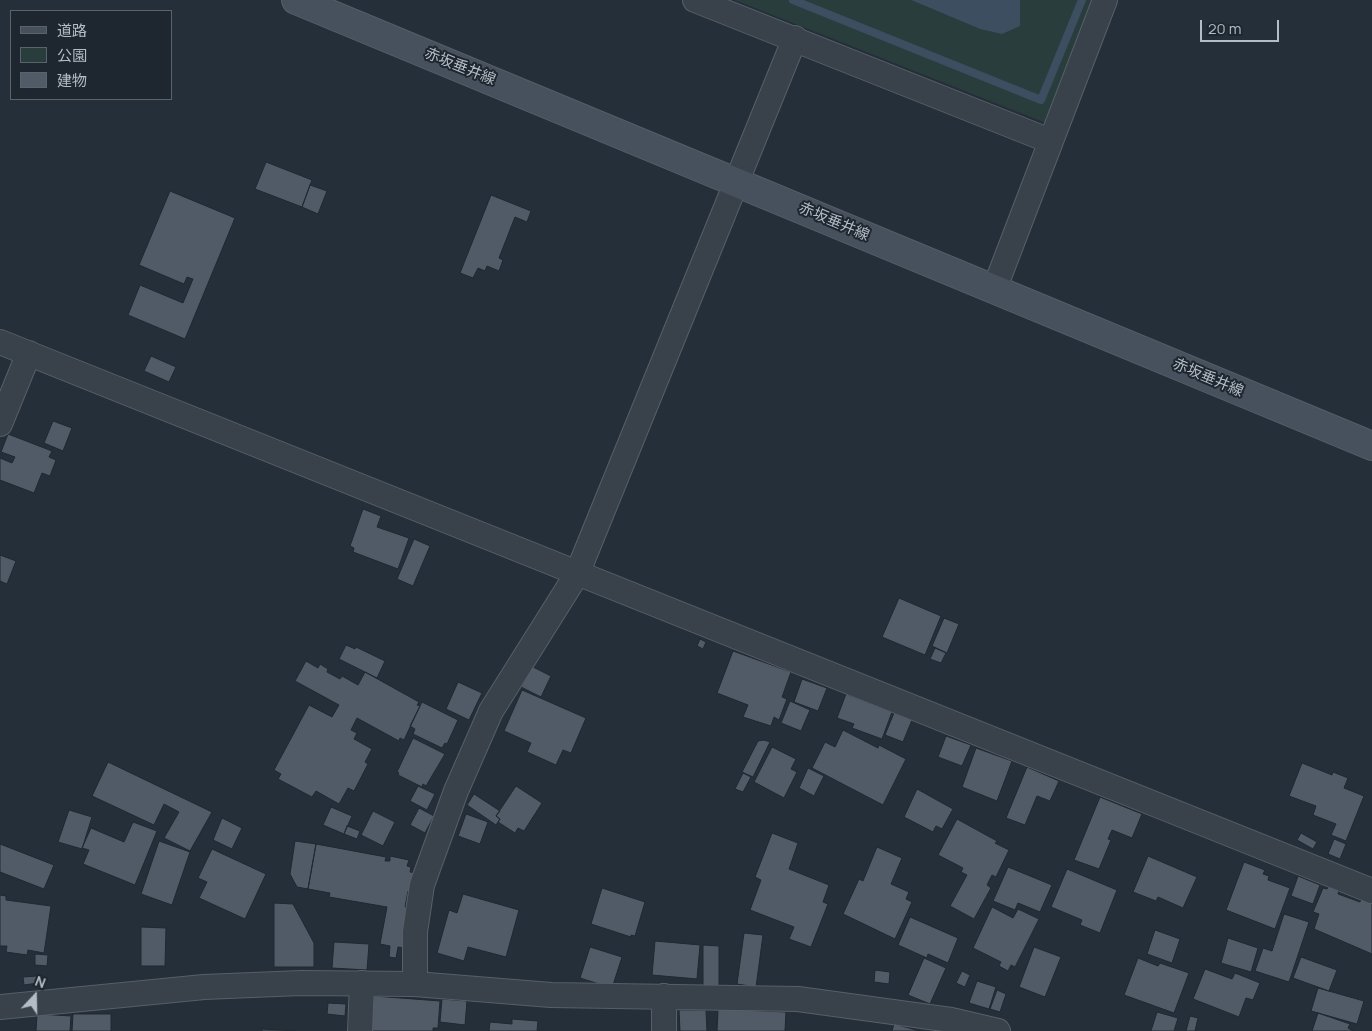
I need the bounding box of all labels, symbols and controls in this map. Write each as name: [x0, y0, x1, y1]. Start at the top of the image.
legend: [10, 10, 172, 100]
scale bar: [1202, 10, 1281, 42]
text: 20 m: [1208, 18, 1241, 39]
text: 道路: [57, 20, 87, 41]
text: 公園: [57, 45, 87, 66]
street label: 赤坂垂井線: [422, 45, 498, 89]
text: 建物: [57, 70, 87, 91]
street label: 赤坂垂井線: [796, 199, 872, 245]
street label: 赤坂垂井線: [1170, 355, 1246, 401]
north arrow: [10, 971, 60, 1021]
text: N: [32, 971, 49, 992]

